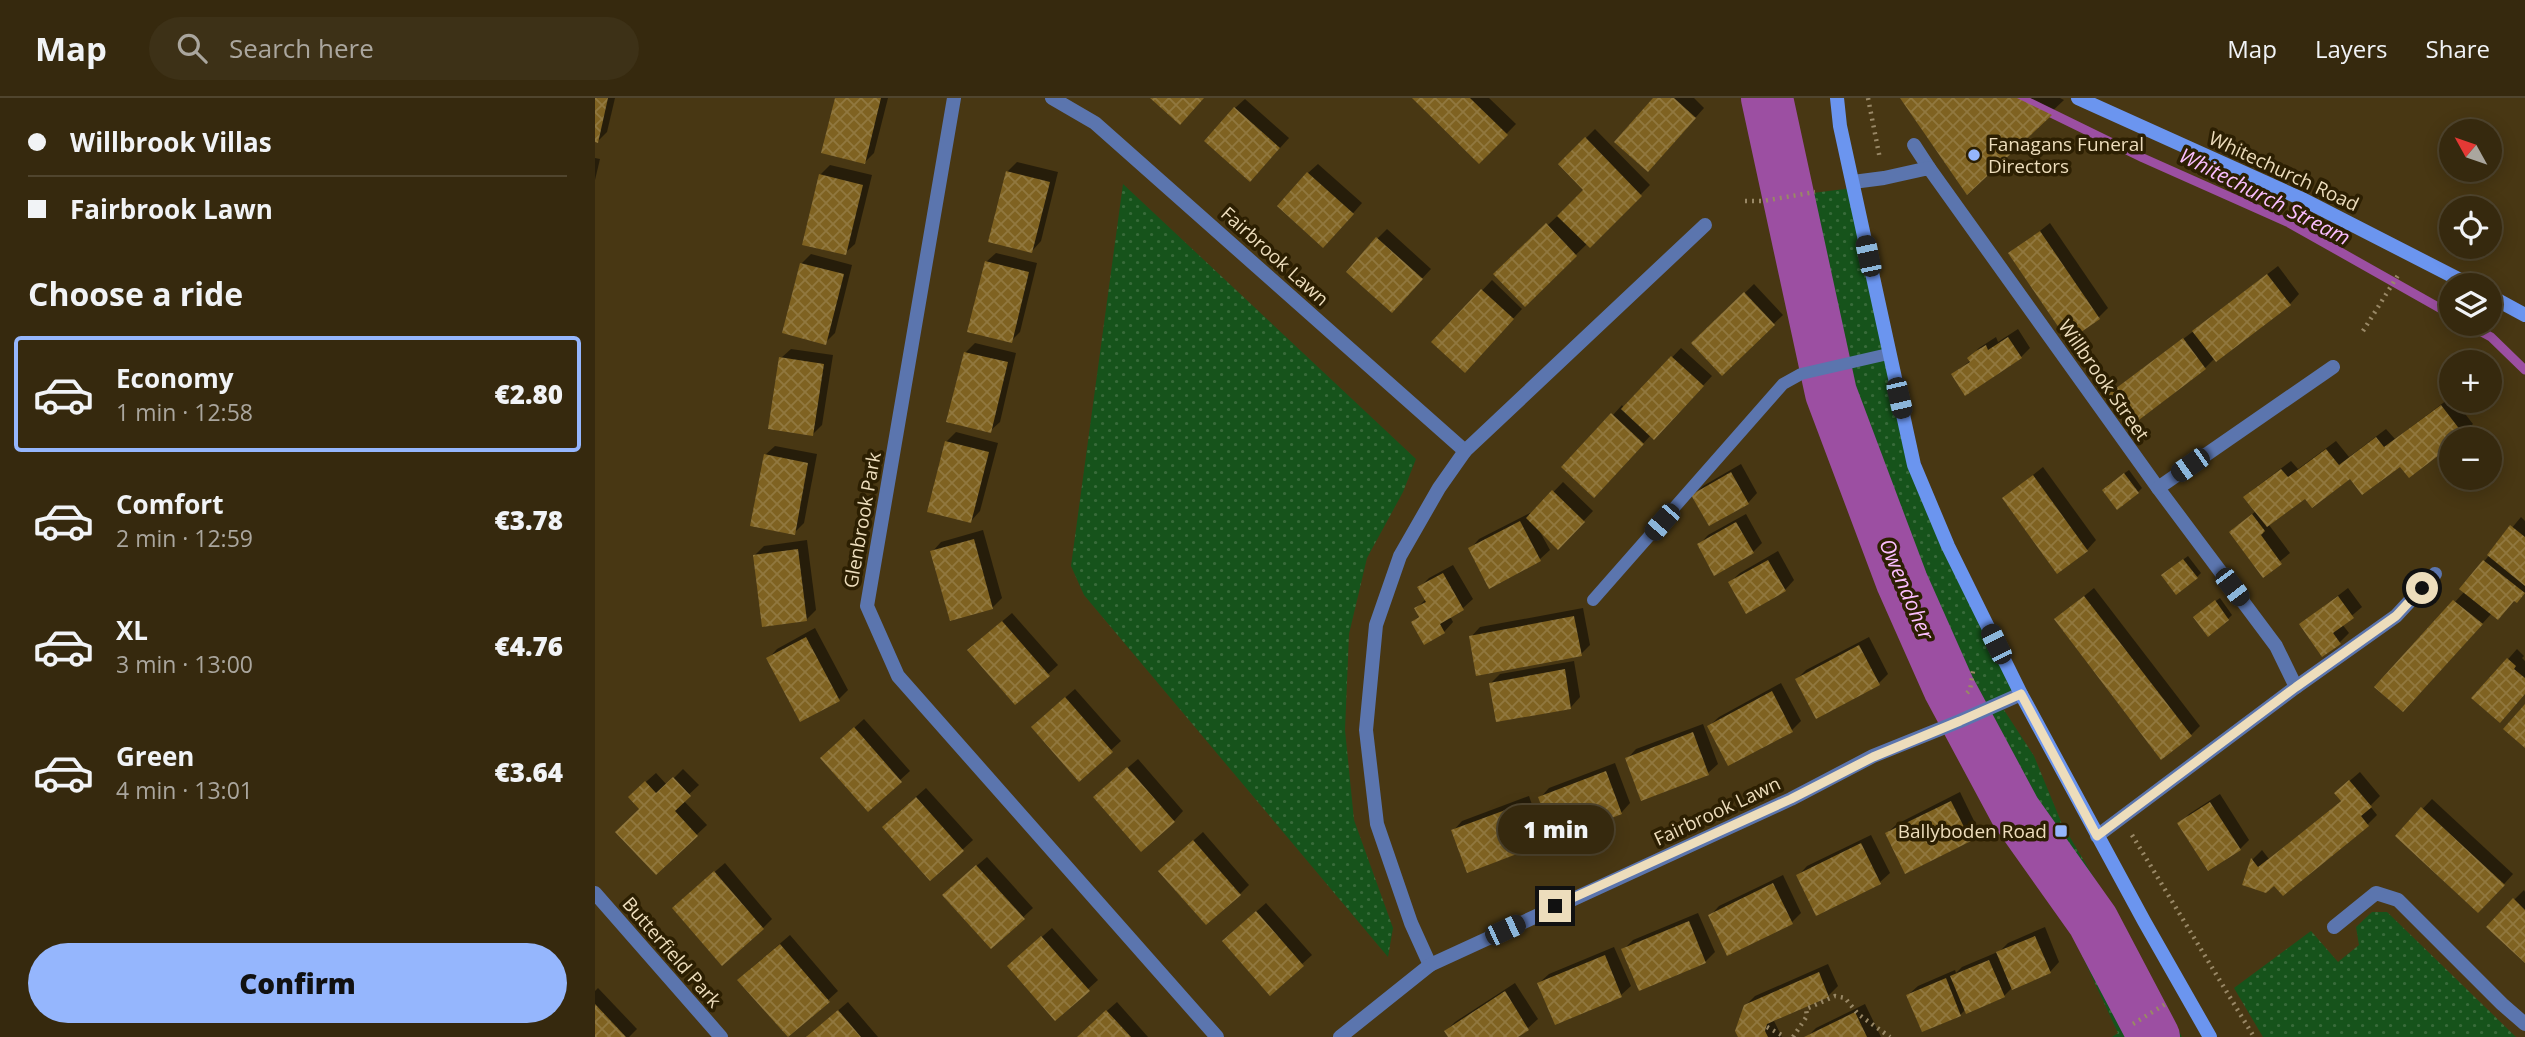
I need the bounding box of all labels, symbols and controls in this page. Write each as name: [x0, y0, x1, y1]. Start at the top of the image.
search box: [149, 17, 639, 80]
text: Map: [35, 26, 107, 71]
icon: search: [173, 29, 211, 67]
text: Search here: [229, 30, 374, 66]
text: Map: [2227, 32, 2277, 65]
text: Layers: [2315, 32, 2388, 65]
text: Share: [2426, 32, 2490, 65]
north arrow: [2439, 119, 2503, 182]
map controls: [2439, 119, 2502, 490]
text: Willbrook Villas: [70, 124, 272, 160]
street label: Whitechurch Road: [2205, 125, 2363, 217]
place label: Fanagans Funeral Directors: [1988, 131, 2144, 179]
water label: Whitechurch Stream: [2175, 141, 2355, 251]
marker: Fanagans Funeral Directors: [1966, 147, 1982, 163]
text: Fairbrook Lawn: [70, 191, 273, 227]
button: locate: [2439, 196, 2502, 259]
street label: Fairbrook Lawn: [1215, 201, 1335, 311]
car: [1854, 233, 1883, 279]
text: Choose a ride: [28, 272, 243, 315]
button: layers: [2439, 273, 2502, 336]
street label: Willbrook Street: [2053, 314, 2156, 446]
button: +: [2439, 350, 2502, 413]
text: Economy: [116, 360, 234, 396]
icon: car: [32, 363, 95, 426]
car: [1885, 375, 1914, 421]
text: €2.80: [495, 376, 563, 412]
text: 1 min · 12:58: [116, 396, 253, 428]
button: −: [2439, 427, 2502, 490]
car: [2167, 444, 2214, 486]
street label: Glenbrook Park: [837, 450, 887, 590]
text: Comfort: [116, 486, 223, 522]
icon: car: [32, 489, 95, 552]
car: [1641, 499, 1684, 545]
text: €3.78: [495, 502, 563, 538]
text: 2 min · 12:59: [116, 522, 253, 554]
water label: Owendoher: [1873, 534, 1941, 645]
car: [2211, 564, 2254, 610]
route start: [2406, 572, 2438, 604]
text: XL: [116, 612, 148, 648]
icon: car: [32, 615, 95, 678]
car: [1978, 621, 2015, 667]
text: €4.76: [495, 628, 563, 664]
text: 3 min · 13:00: [116, 648, 253, 680]
text: Green: [116, 738, 194, 774]
icon: car: [32, 741, 95, 804]
text: €3.64: [495, 754, 563, 790]
street label: Fairbrook Lawn: [1649, 770, 1785, 852]
text: 4 min · 13:01: [116, 774, 253, 806]
callout: 1 min: [1497, 804, 1613, 854]
text: 1 min: [1523, 813, 1589, 845]
place label: Ballyboden Road: [1898, 818, 2047, 844]
marker: Ballyboden Road: [2053, 823, 2069, 839]
route end: [1539, 890, 1571, 922]
street label: Butterfield Park: [617, 891, 727, 1013]
car: [1482, 912, 1529, 948]
button: Confirm: [28, 943, 567, 1023]

